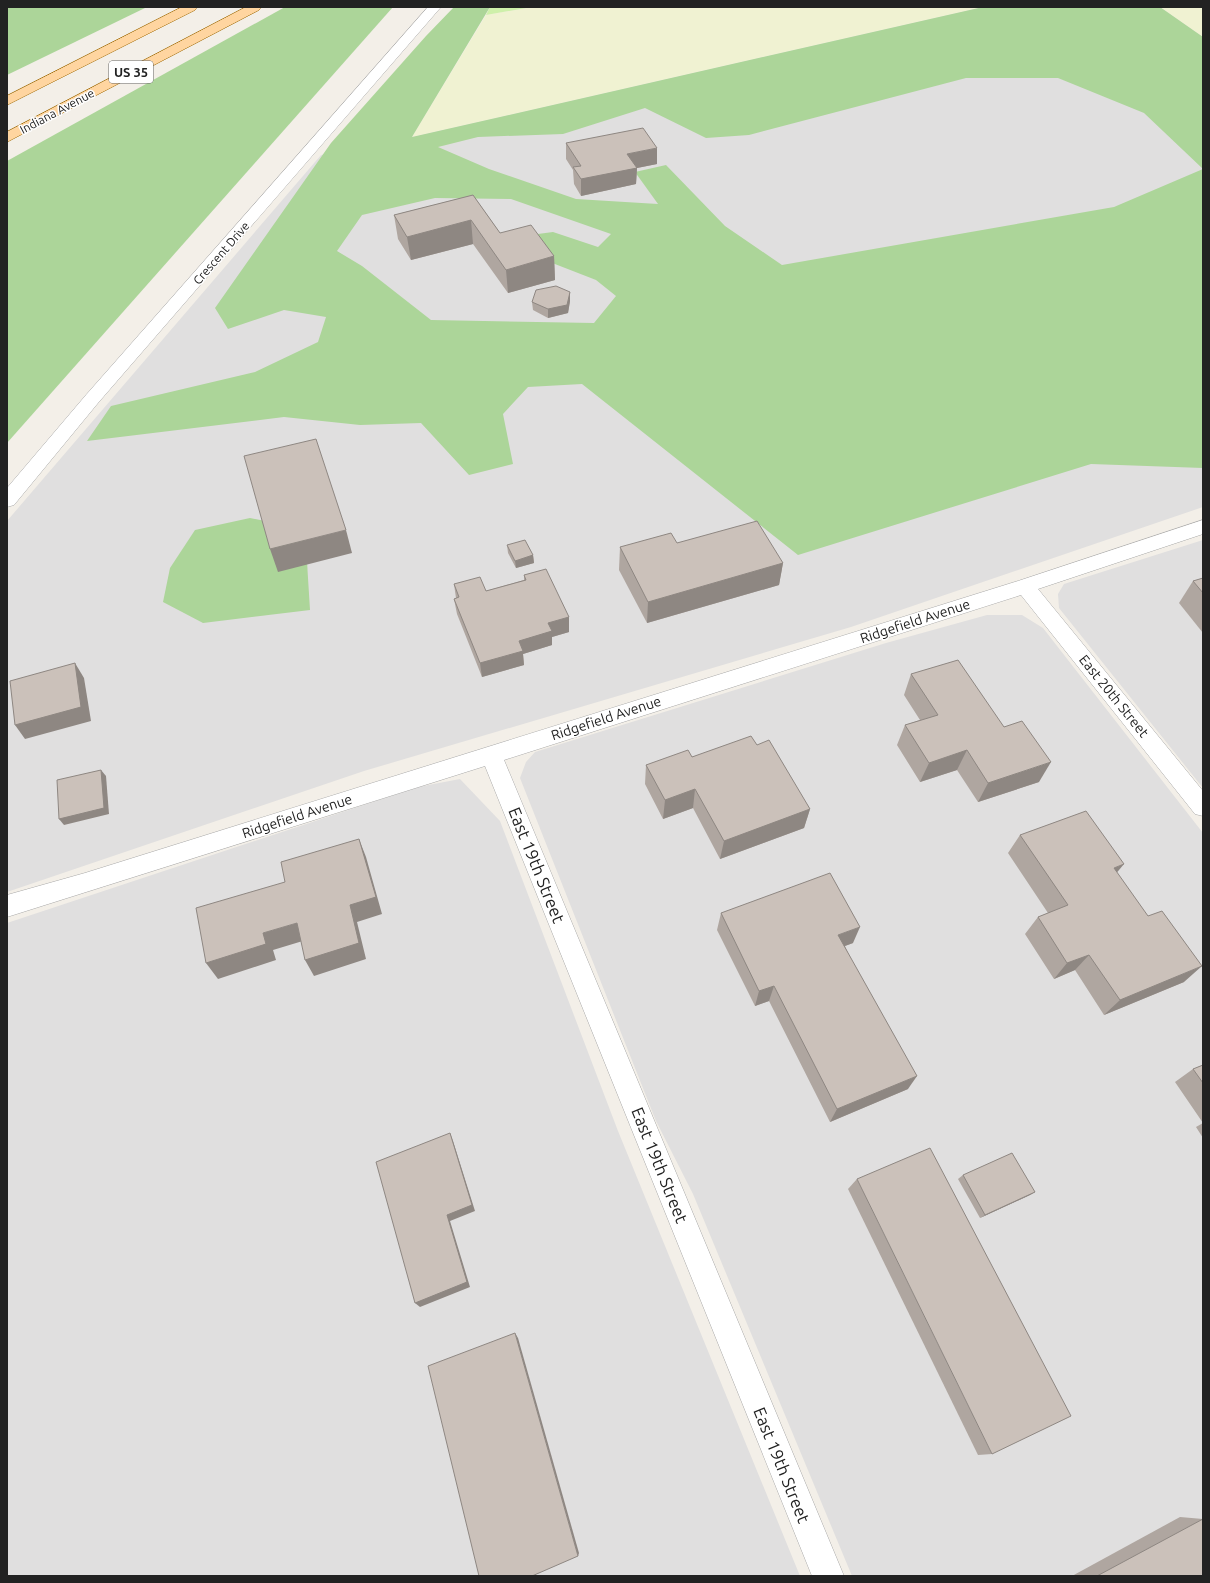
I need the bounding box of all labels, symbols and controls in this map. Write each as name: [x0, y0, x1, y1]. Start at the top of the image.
road number: US 35: [109, 61, 153, 83]
street label: Indiana Avenue: [18, 86, 96, 136]
street label: Crescent Drive: [190, 219, 252, 287]
street label: Ridgefield Avenue: [858, 596, 972, 646]
street label: East 20th Street: [1076, 652, 1152, 741]
street label: Ridgefield Avenue: [549, 693, 663, 743]
street label: Ridgefield Avenue: [240, 791, 354, 841]
street label: East 19th Street: [505, 804, 569, 926]
street label: East 19th Street: [628, 1104, 692, 1226]
street label: East 19th Street: [750, 1404, 814, 1526]

